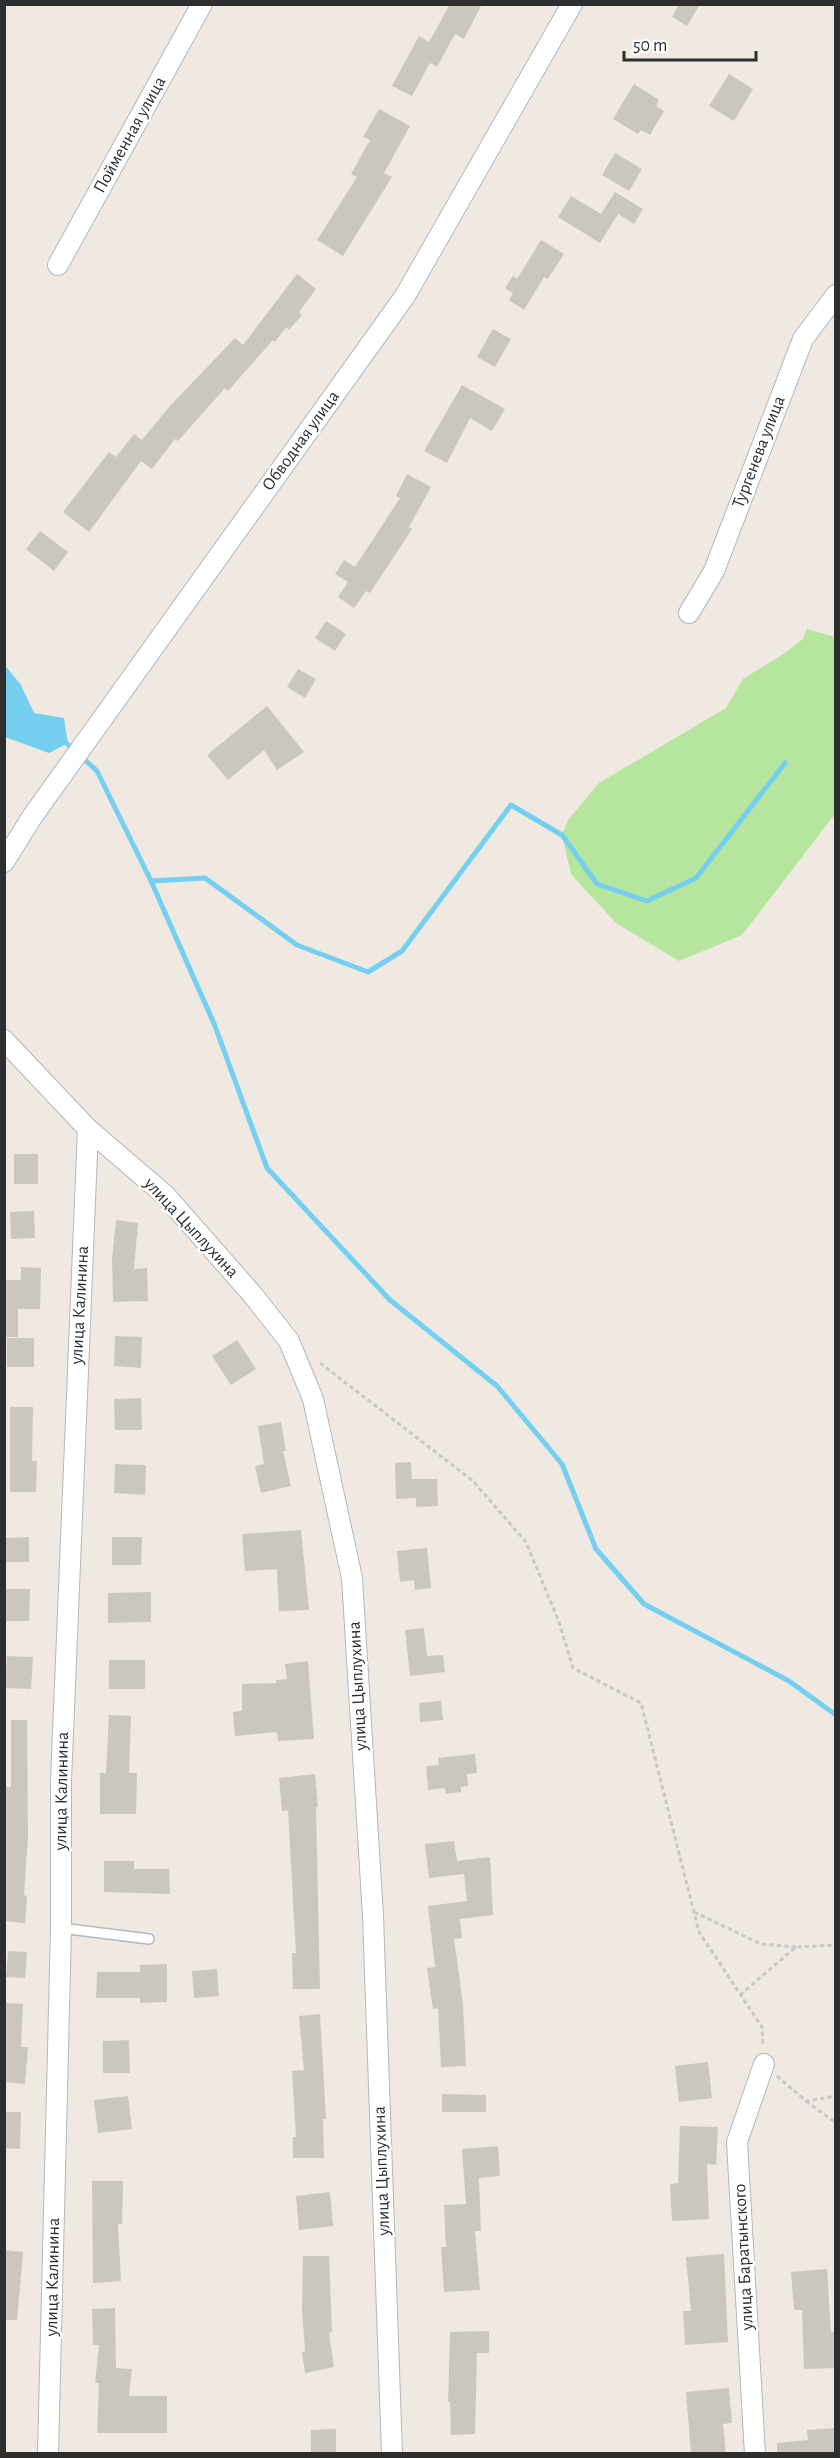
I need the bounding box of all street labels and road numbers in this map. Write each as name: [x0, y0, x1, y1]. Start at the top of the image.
street label: Пойменная улица: [91, 74, 169, 196]
street label: Обводная улица: [258, 387, 343, 494]
street label: Тургенева улица: [729, 394, 789, 510]
street label: улица Цыплухина: [140, 1174, 242, 1281]
street label: улица Калинина: [68, 1245, 92, 1366]
street label: улица Цыплухина: [346, 1621, 370, 1752]
street label: улица Калинина: [52, 1732, 72, 1851]
street label: улица Цыплухина: [371, 2106, 393, 2237]
street label: улица Баратынского: [731, 2183, 757, 2332]
street label: улица Калинина: [43, 2218, 63, 2337]

